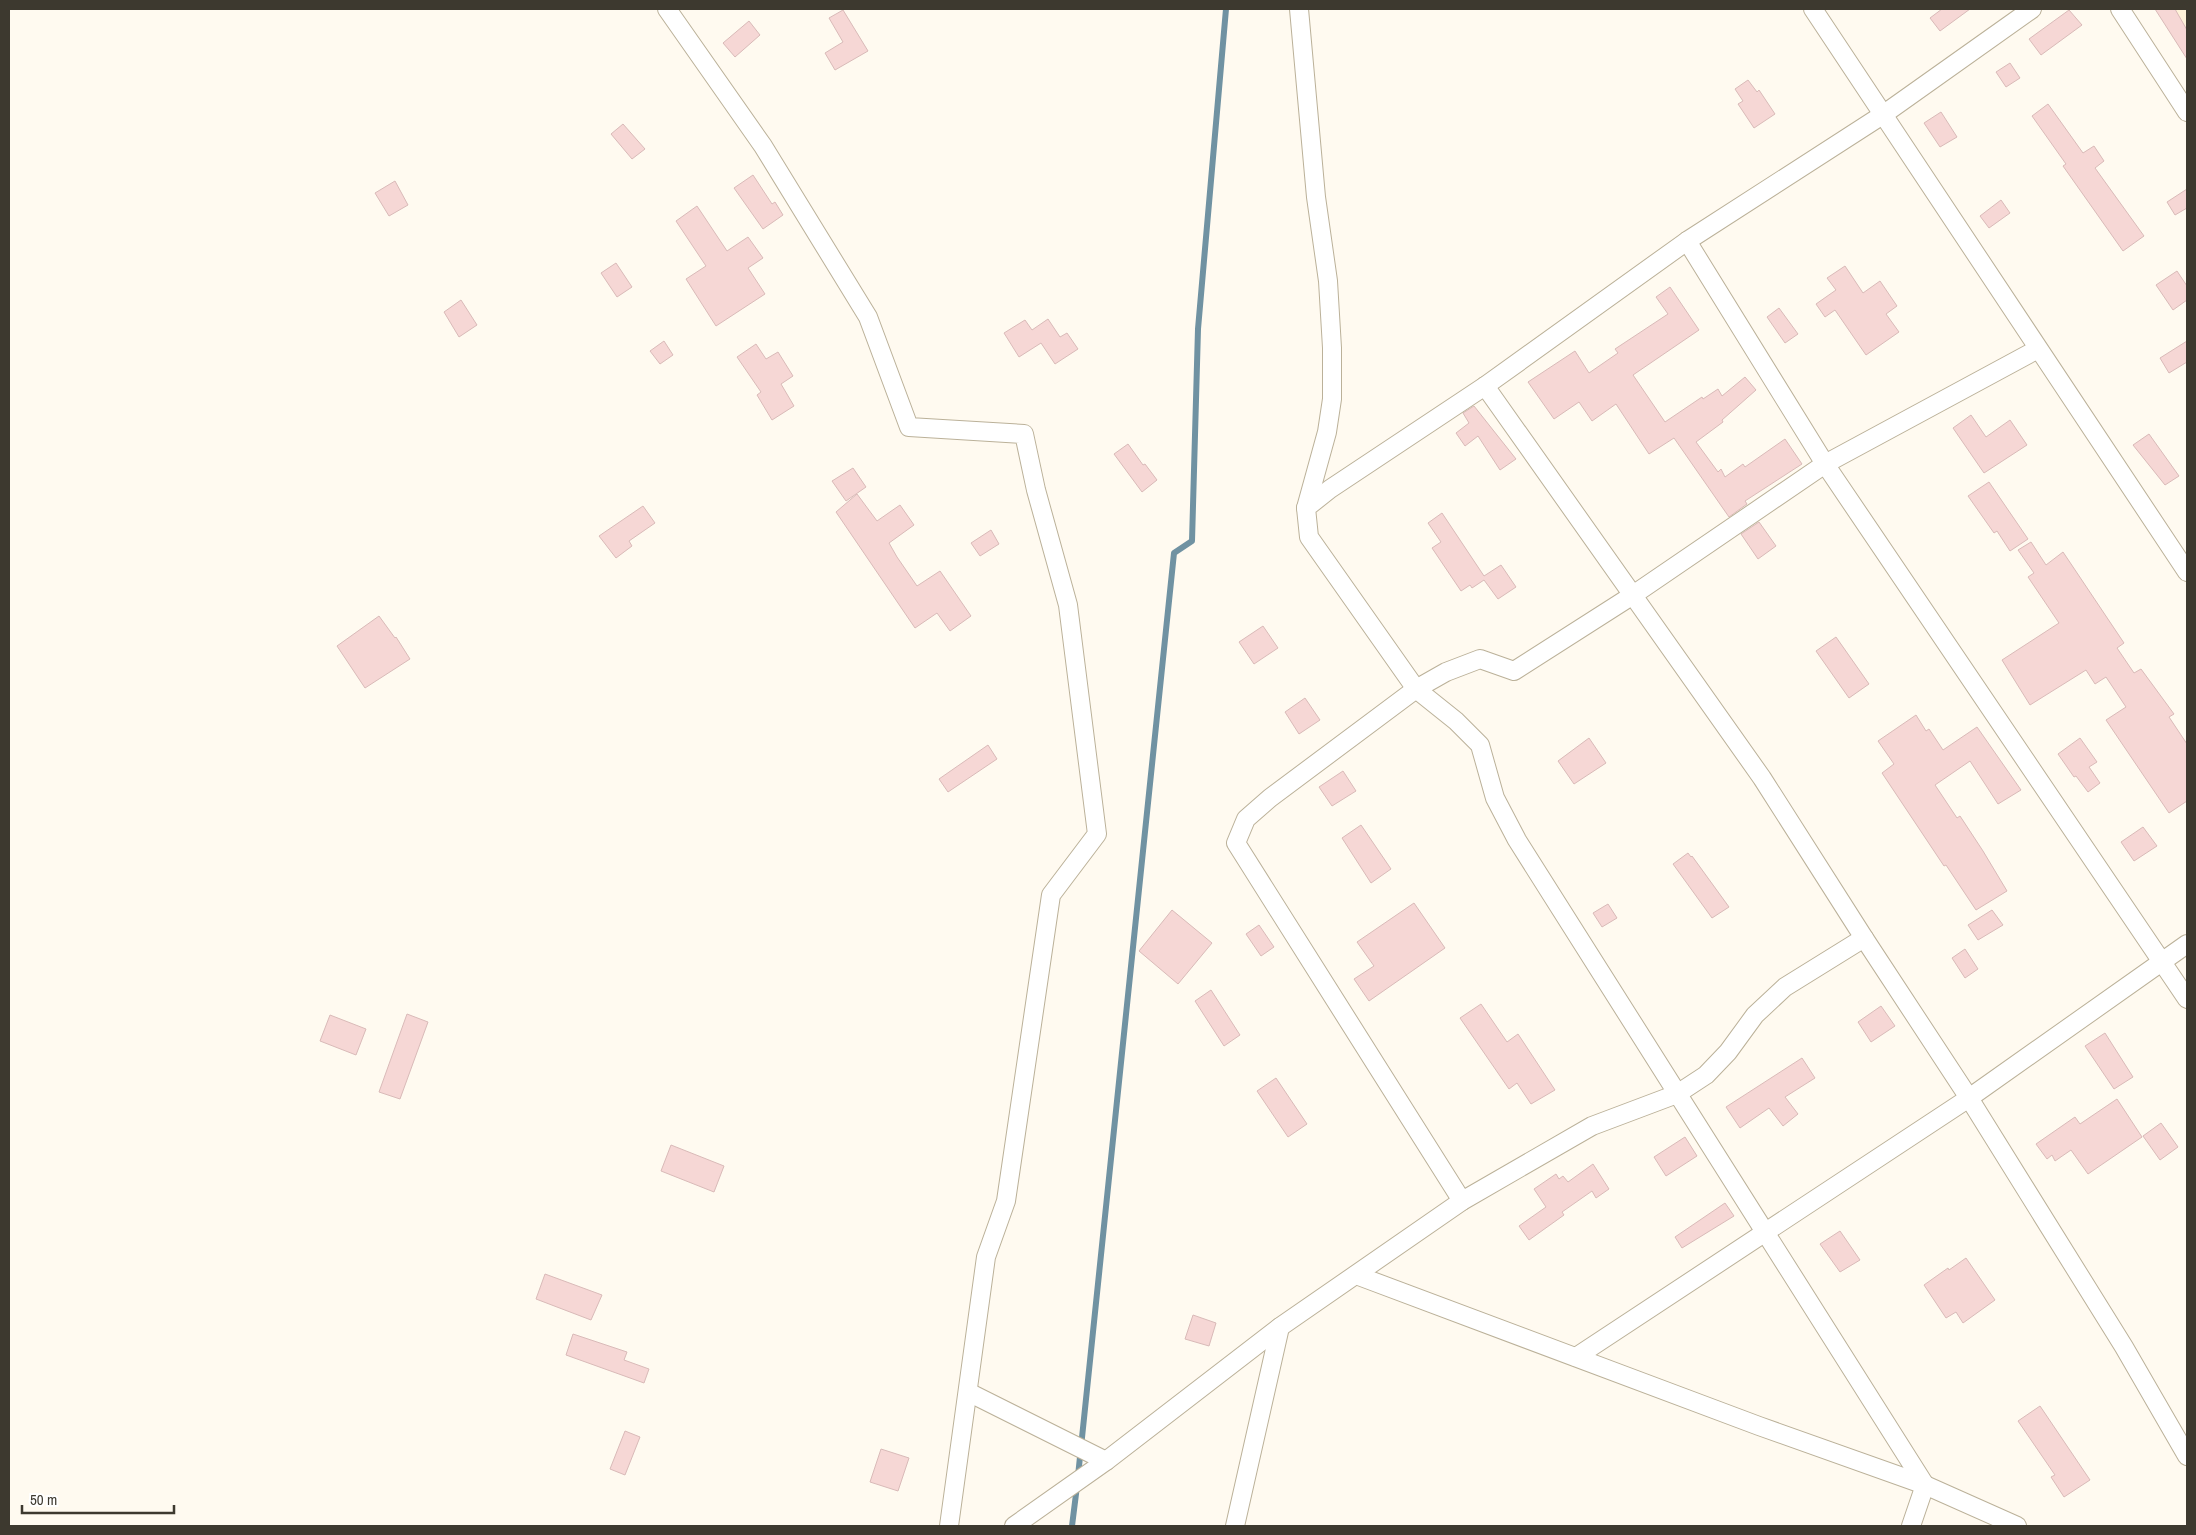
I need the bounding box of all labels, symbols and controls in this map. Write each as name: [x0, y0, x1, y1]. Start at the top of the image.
scale bar: [22, 1482, 175, 1514]
text: 50 m: [30, 1489, 57, 1510]

